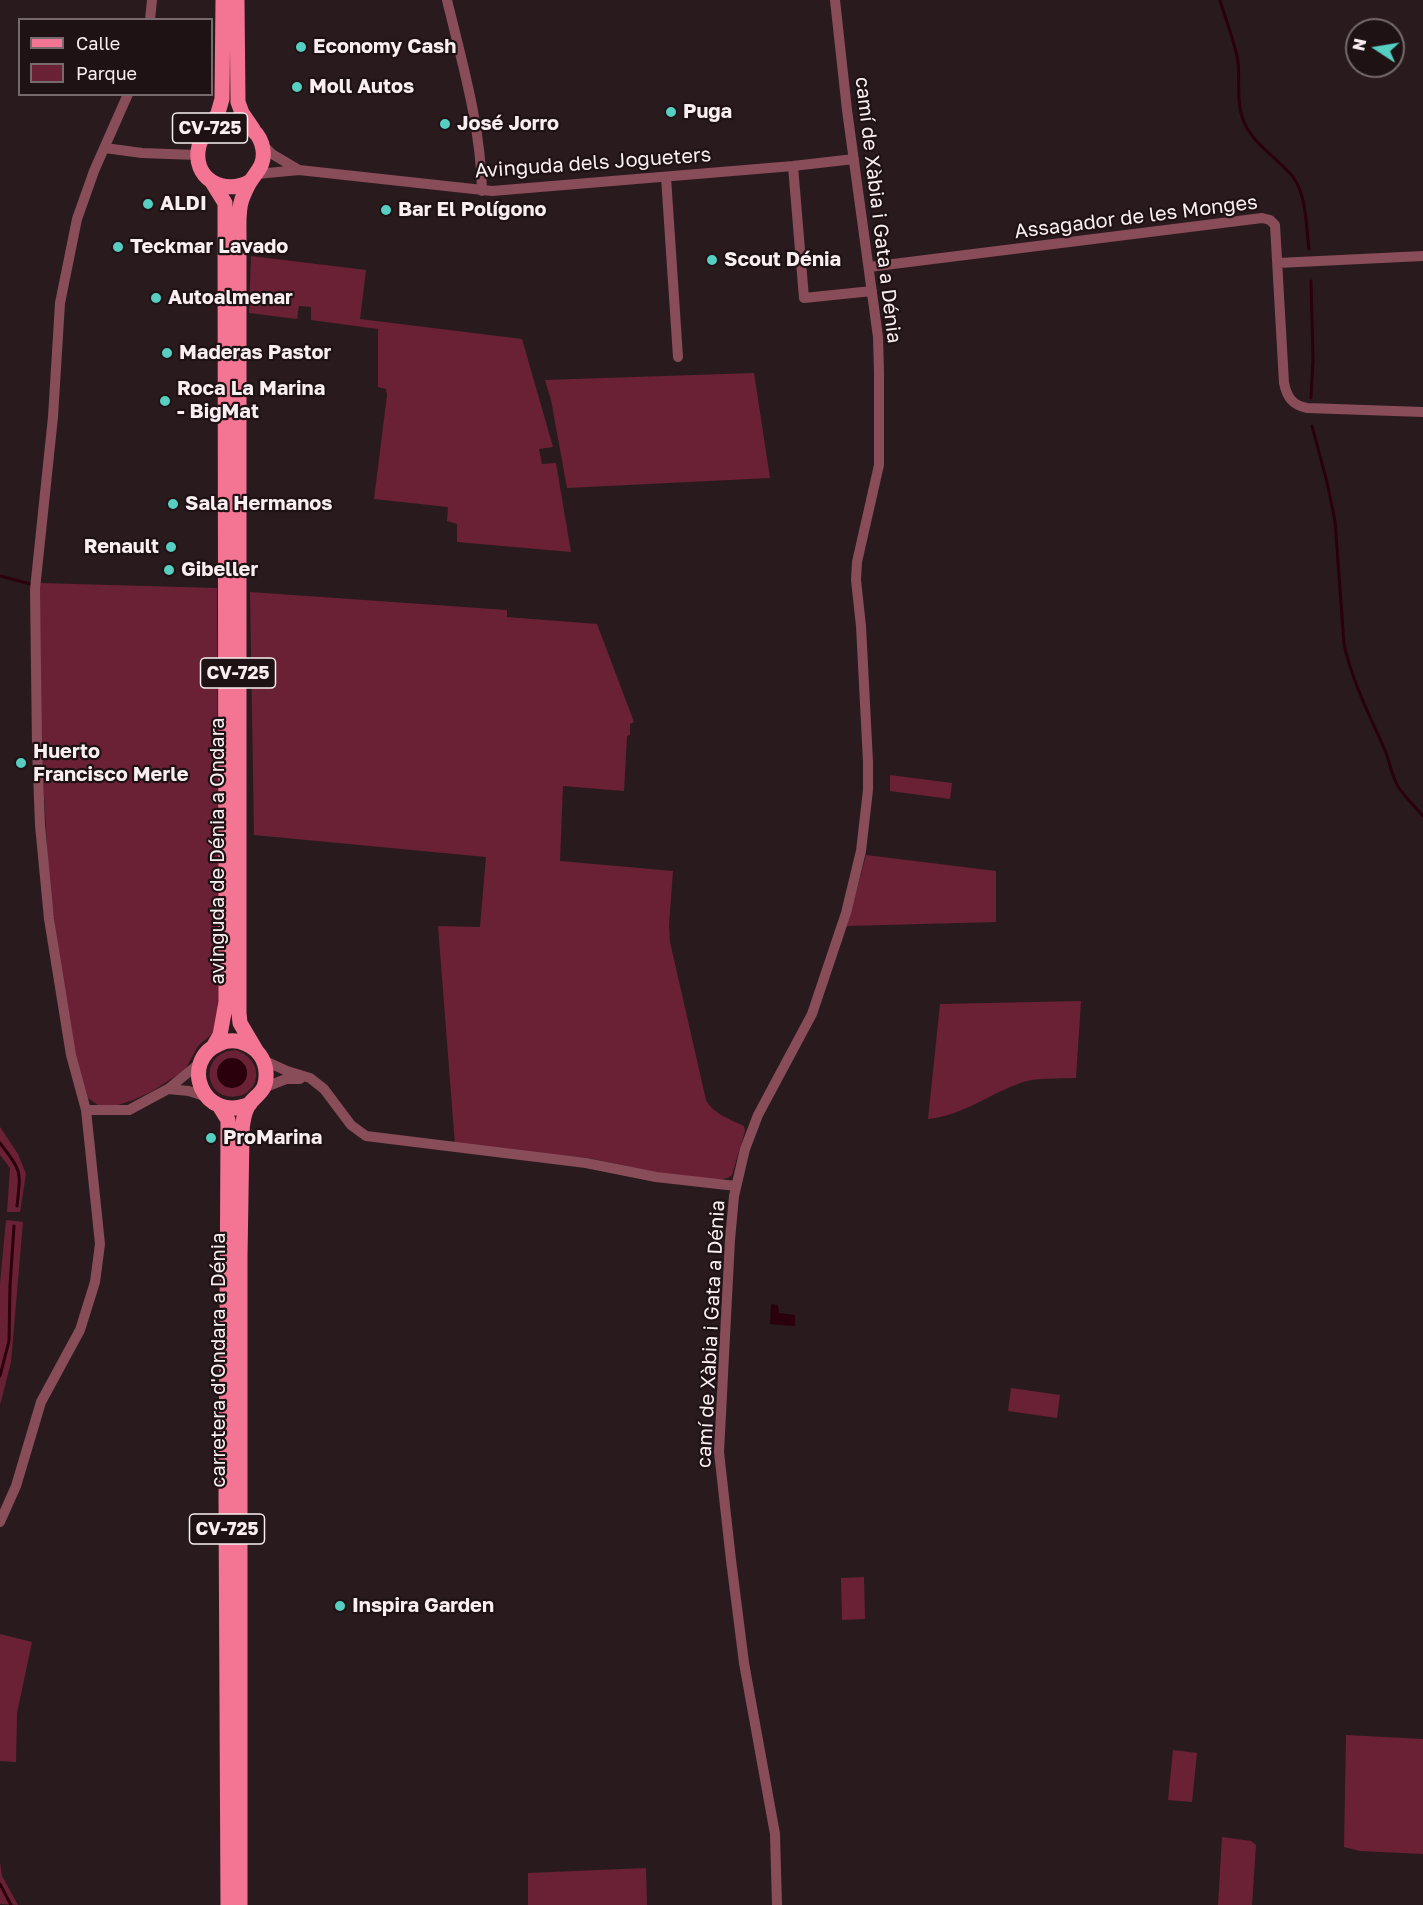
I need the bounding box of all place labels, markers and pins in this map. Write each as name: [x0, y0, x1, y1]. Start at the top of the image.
place label: Economy Cash: [313, 35, 456, 59]
marker: Economy Cash: [294, 40, 308, 54]
place label: Moll Autos: [309, 75, 414, 99]
marker: Moll Autos: [290, 80, 304, 94]
place label: Puga: [683, 100, 732, 124]
marker: Puga: [664, 105, 678, 119]
place label: José Jorro: [457, 112, 559, 136]
marker: José Jorro: [438, 117, 452, 131]
place label: ALDI: [160, 192, 207, 216]
marker: ALDI: [141, 197, 155, 211]
place label: Bar El Polígono: [398, 198, 546, 222]
marker: Bar El Polígono: [379, 203, 393, 217]
place label: Teckmar Lavado: [130, 235, 288, 259]
marker: Teckmar Lavado: [111, 240, 125, 254]
place label: Scout Dénia: [724, 248, 841, 272]
marker: Scout Dénia: [705, 253, 719, 267]
place label: Autoalmenar: [168, 286, 293, 310]
marker: Autoalmenar: [149, 291, 163, 305]
place label: Maderas Pastor: [179, 341, 331, 365]
marker: Maderas Pastor: [160, 346, 174, 360]
place label: Roca La Marina - BigMat: [177, 377, 325, 424]
marker: Roca La Marina - BigMat: [158, 394, 172, 408]
place label: Sala Hermanos: [185, 492, 332, 516]
marker: Sala Hermanos: [166, 497, 180, 511]
place label: Renault: [84, 535, 159, 559]
marker: Renault: [164, 540, 178, 554]
place label: Gibeller: [181, 558, 258, 582]
marker: Gibeller: [162, 563, 176, 577]
place label: Huerto Francisco Merle: [33, 740, 189, 787]
marker: Huerto Francisco Merle: [14, 756, 28, 770]
place label: ProMarina: [223, 1126, 322, 1150]
marker: ProMarina: [204, 1131, 218, 1145]
place label: Inspira Garden: [352, 1594, 494, 1618]
marker: Inspira Garden: [333, 1599, 347, 1613]

